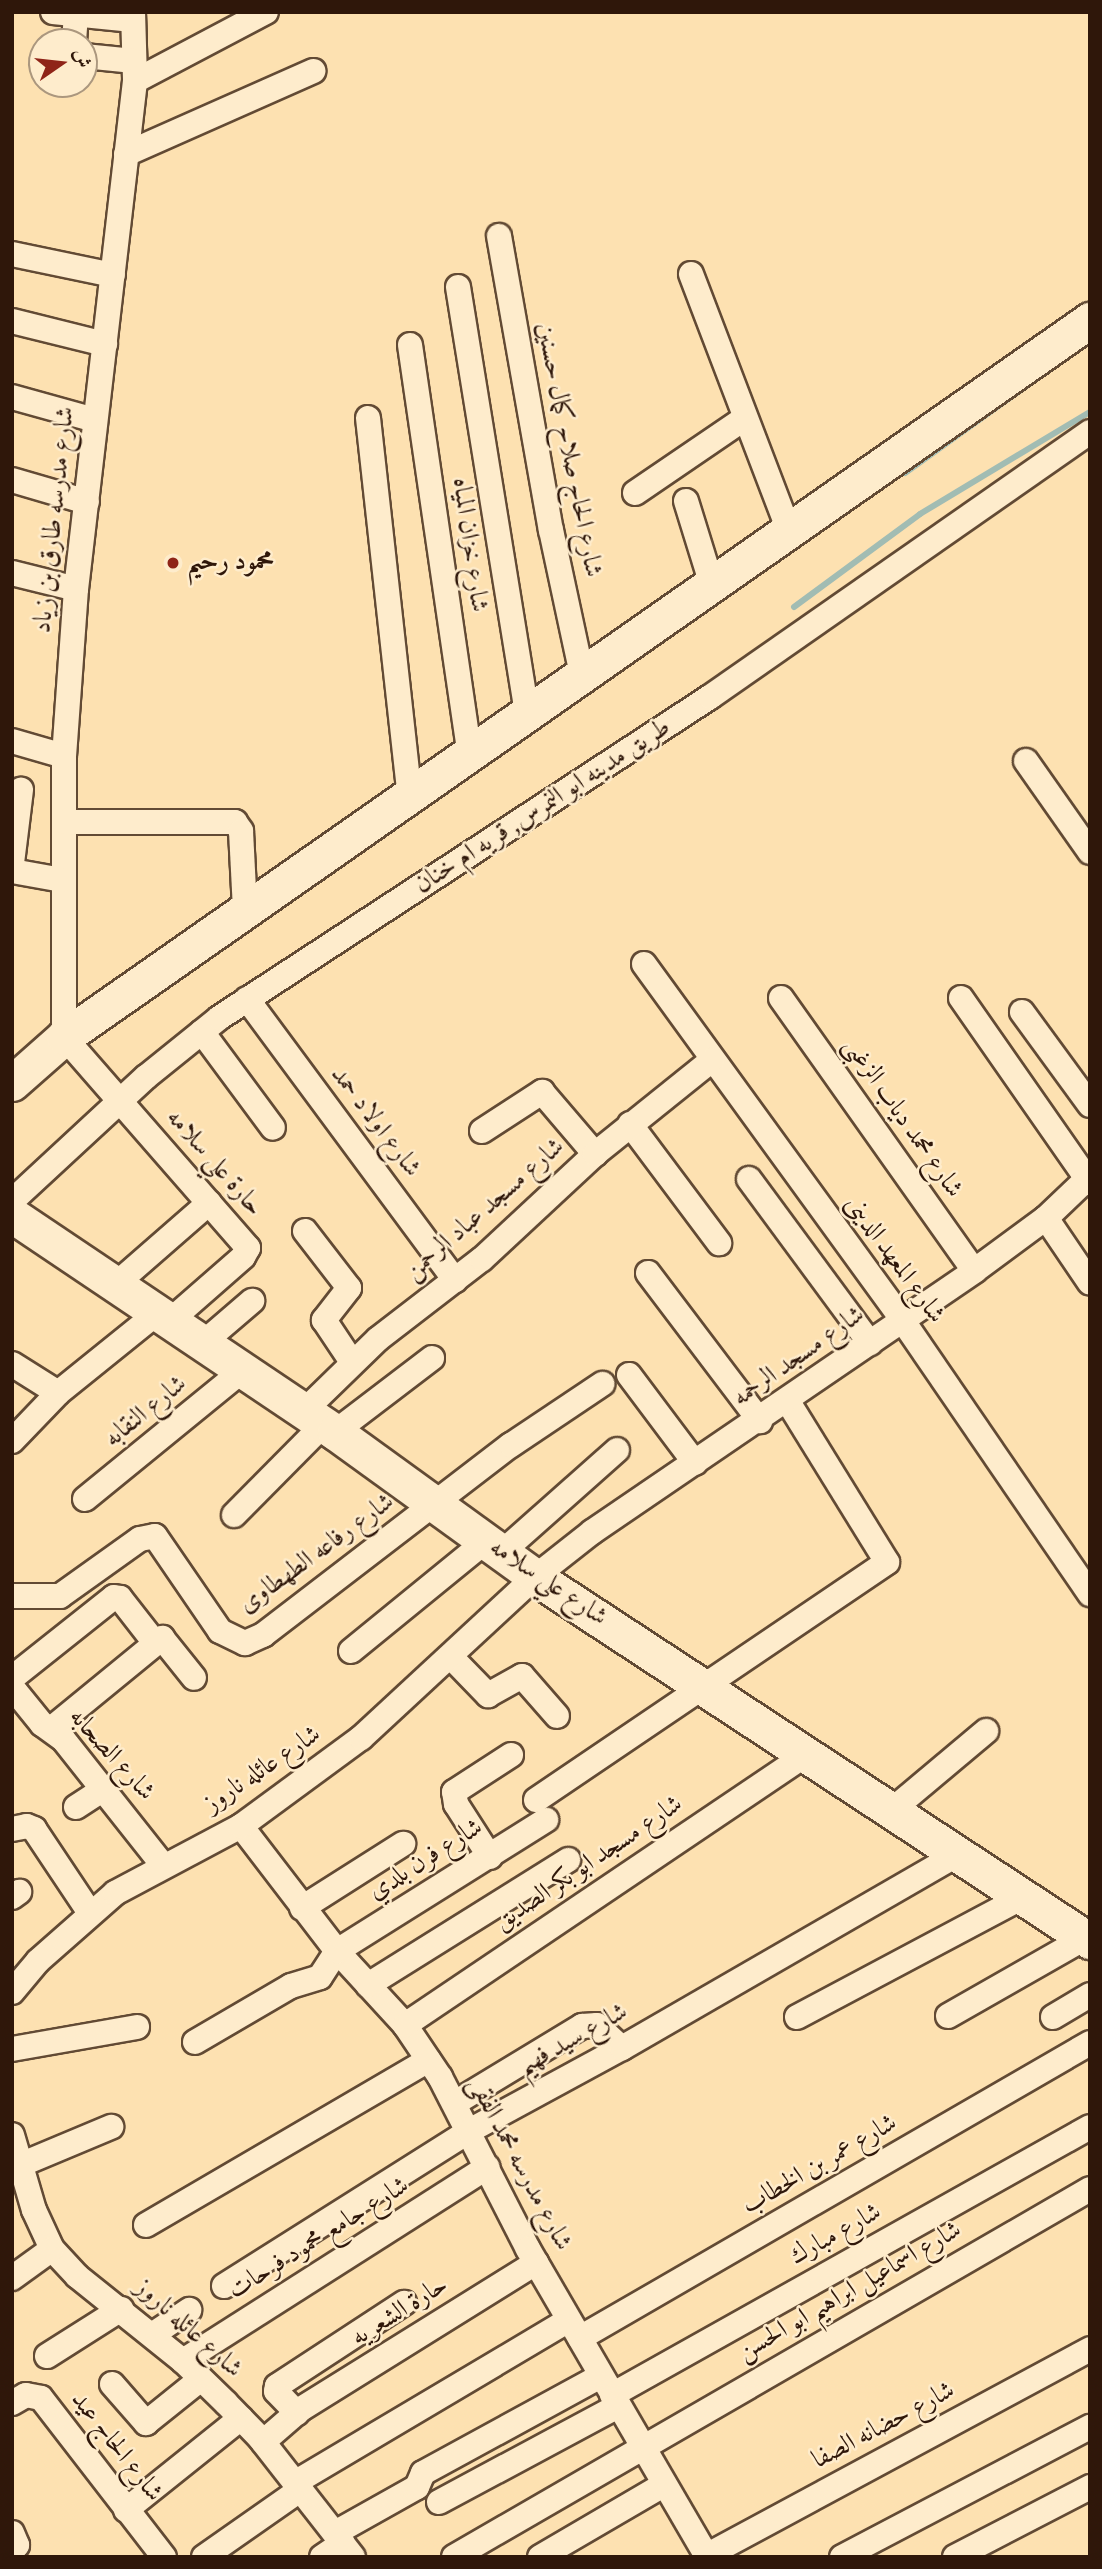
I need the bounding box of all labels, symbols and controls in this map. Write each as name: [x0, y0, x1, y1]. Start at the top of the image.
north arrow: [28, 28, 98, 98]
text: ش: [67, 46, 96, 71]
street label: شارع الحاج صلاح كمال حسنين: [528, 320, 608, 580]
street label: شارع مدرسه طارق بن زياد: [28, 405, 82, 635]
street label: شارع خزان المياه: [444, 476, 494, 614]
place label: محمود رحيم: [187, 547, 274, 579]
marker: محمود رحيم: [165, 555, 181, 571]
street label: طريق مدينه ابو النمرس, قريه ام خنان: [409, 713, 677, 901]
street label: شارع محمد دياب الزغبى: [835, 1032, 969, 1204]
street label: شارع اولاد حمد: [323, 1060, 427, 1184]
street label: حارة علي سلامه: [159, 1103, 269, 1223]
street label: شارع مسجد عباد الرحمن: [399, 1132, 571, 1288]
street label: شارع المعهد الدينى: [837, 1190, 951, 1330]
street label: شارع مسجد الرحمه: [727, 1300, 871, 1414]
street label: شارع النقابه: [98, 1369, 194, 1455]
street label: شارع رفاعه الطهطاوى: [233, 1487, 401, 1621]
street label: شارع علي سلامه: [483, 1532, 613, 1634]
street label: شارع الصحابه: [61, 1702, 161, 1808]
street label: شارع عائله ناروز: [199, 1720, 327, 1820]
street label: شارع مسجد ابو بكر الصديق: [489, 1789, 689, 1939]
street label: شارع فرن بلدي: [363, 1812, 489, 1908]
street label: شارع سيد فهيم: [512, 1997, 634, 2083]
street label: شارع مدرسه محمد الفقى: [460, 2072, 578, 2256]
street label: شارع عمر بن الخطاب: [737, 2108, 903, 2222]
street label: شارع جامع محمود فرحات: [223, 2171, 415, 2307]
street label: شارع مبارك: [785, 2197, 887, 2273]
street label: شارع اسماعيل ابراهيم ابو الحسن: [732, 2215, 968, 2369]
street label: حارة الشعريه: [346, 2270, 454, 2354]
street label: شارع عائله ناروز: [128, 2273, 248, 2385]
street label: شارع حضانه الصفا: [807, 2375, 961, 2477]
street label: شارع الحاج عيد: [63, 2385, 169, 2509]

